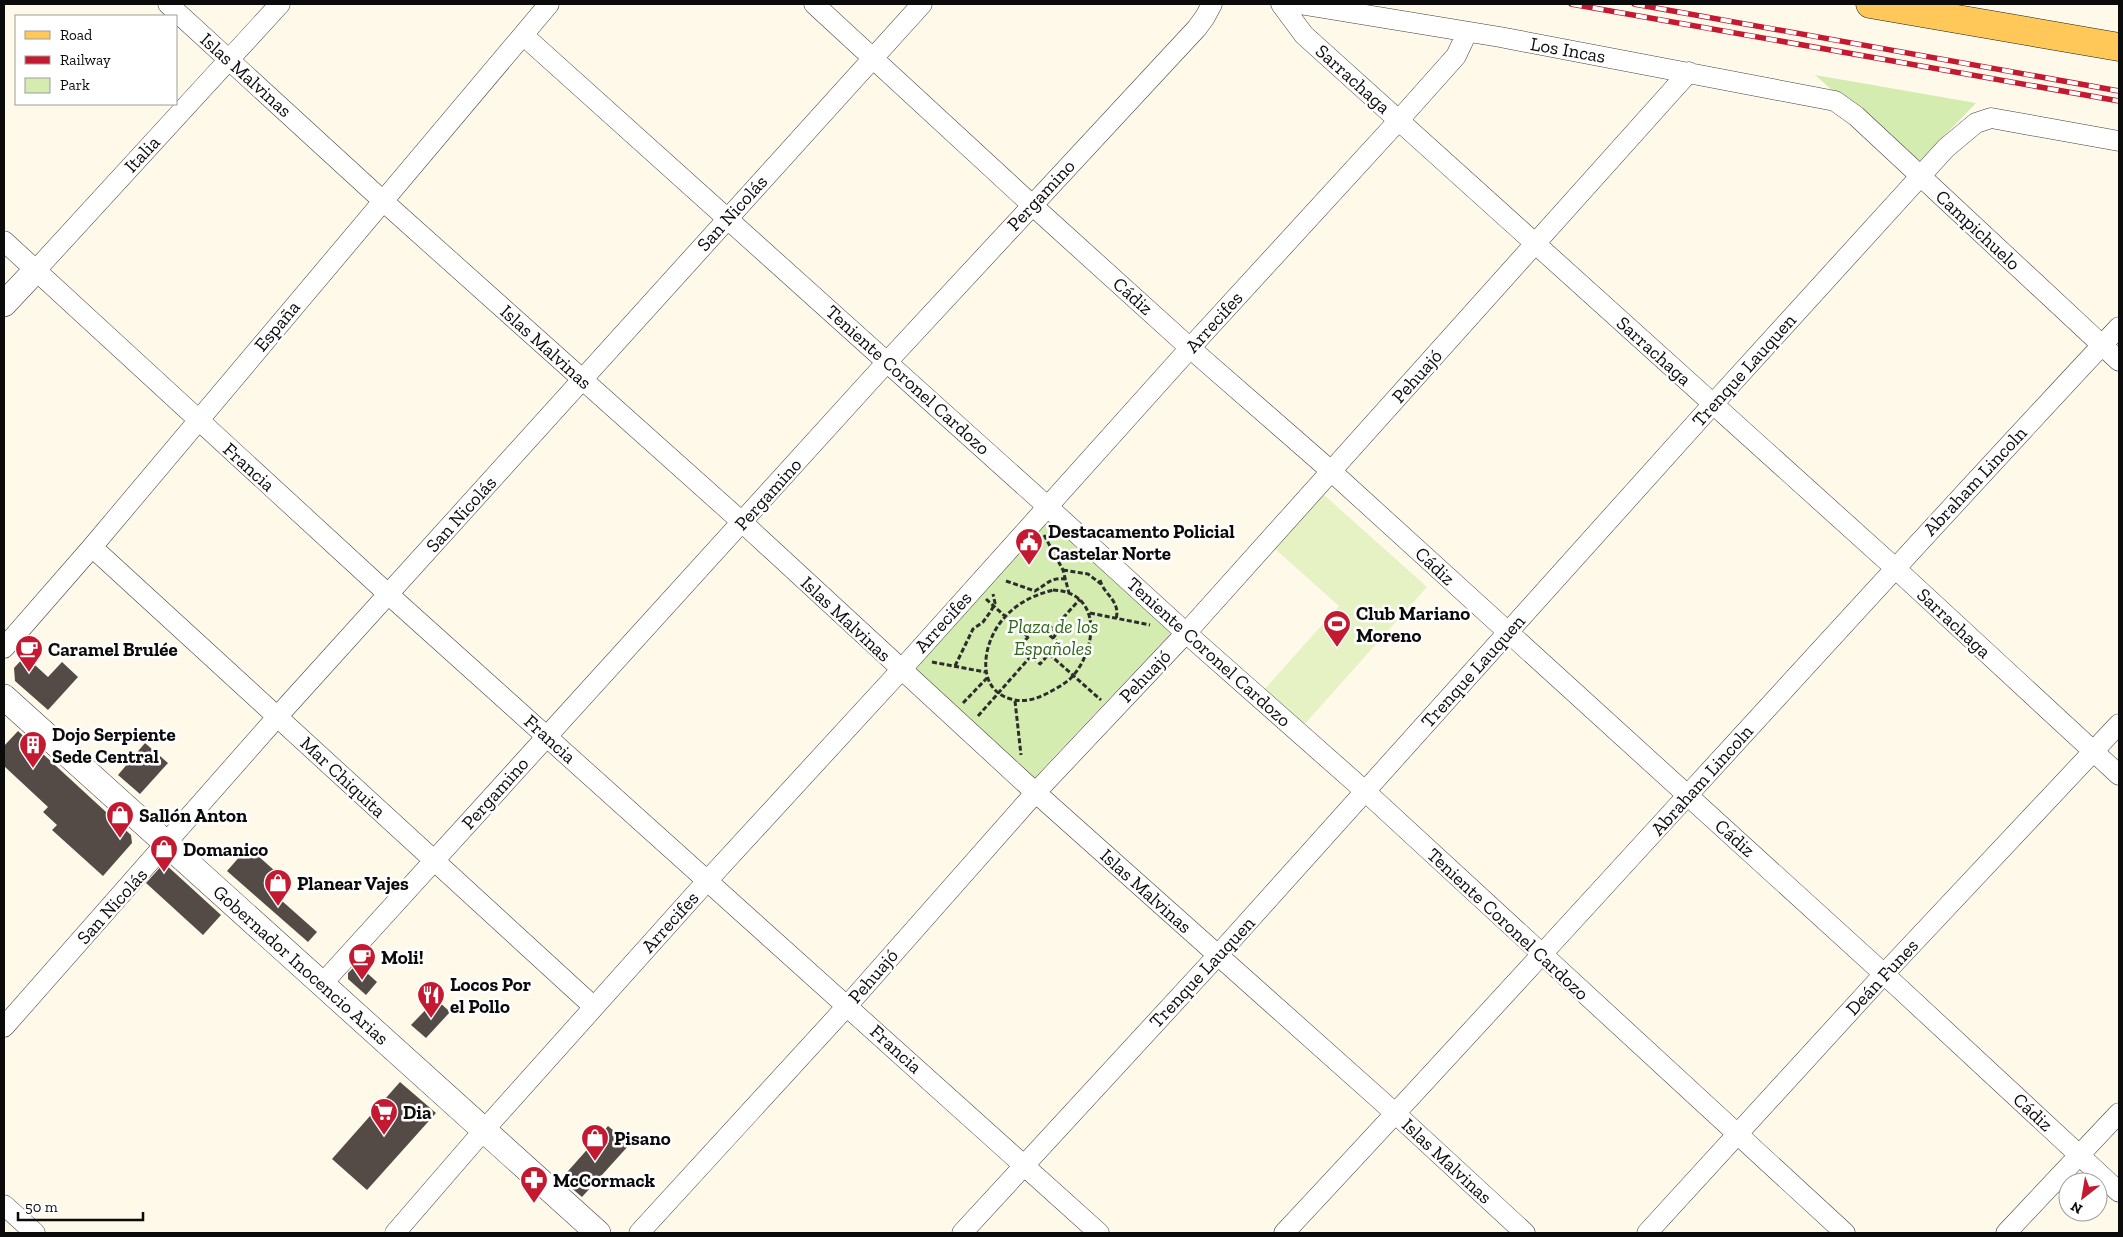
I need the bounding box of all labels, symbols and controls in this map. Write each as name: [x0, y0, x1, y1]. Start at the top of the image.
legend: [15, 15, 178, 105]
text: Road: [60, 26, 93, 44]
street label: Islas Malvinas: [196, 28, 296, 122]
street label: Los Incas: [1529, 32, 1607, 68]
street label: Sarrachaga: [1311, 39, 1395, 119]
text: Railway: [60, 51, 111, 69]
text: Park: [60, 76, 90, 94]
street label: Italia: [119, 131, 165, 177]
street label: Pergamino: [1002, 154, 1080, 236]
street label: San Nicolás: [692, 170, 772, 256]
street label: Campichuelo: [1931, 185, 2025, 275]
street label: Cádiz: [1108, 272, 1158, 320]
street label: Arrecifes: [1181, 287, 1247, 357]
street label: España: [249, 296, 305, 356]
street label: Islas Malvinas: [496, 300, 596, 394]
street label: Teniente Coronel Cardozo: [821, 300, 995, 460]
street label: Trenque Lauquen: [1687, 309, 1801, 431]
street label: Sarrachaga: [1612, 311, 1696, 391]
street label: Pehuajó: [1387, 344, 1447, 408]
street label: Abraham Lincoln: [1918, 421, 2032, 540]
street label: Francia: [218, 438, 280, 496]
street label: Pergamino: [730, 453, 807, 535]
street label: San Nicolás: [421, 471, 501, 557]
place label: Destacamento Policial Castelar Norte: [1048, 520, 1235, 565]
public building icon: Destacamento Policial Castelar Norte: [1014, 527, 1044, 566]
street label: Cádiz: [1410, 542, 1460, 590]
street label: Islas Malvinas: [796, 571, 896, 667]
street label: Teniente Coronel Cardozo: [1122, 572, 1296, 732]
street label: Sarrachaga: [1912, 583, 1996, 663]
street label: Arrecifes: [910, 587, 976, 657]
place label: Club Mariano Moreno: [1356, 602, 1470, 647]
sports icon: Club Mariano Moreno: [1322, 609, 1352, 648]
street label: Trenque Lauquen: [1416, 610, 1530, 732]
park label: Plaza de los Españoles: [1008, 615, 1098, 660]
cafe icon: Caramel Brulée: [14, 634, 44, 673]
place label: Caramel Brulée: [48, 638, 178, 661]
street label: Pehuajó: [1114, 645, 1176, 707]
street label: Francia: [519, 710, 581, 768]
street label: Abraham Lincoln: [1646, 720, 1758, 840]
place label: Dojo Serpiente Sede Central: [52, 723, 176, 768]
building icon: Dojo Serpiente Sede Central: [18, 730, 48, 769]
street label: Mar Chiquita: [296, 732, 390, 822]
street label: Pergamino: [457, 752, 534, 834]
shop icon: Sallón Anton: [105, 800, 135, 839]
place label: Sallón Anton: [139, 804, 248, 827]
street label: Cádiz: [1710, 814, 1760, 862]
shop icon: Domanico: [149, 834, 179, 873]
place label: Domanico: [183, 838, 268, 861]
street label: Teniente Coronel Cardozo: [1422, 843, 1594, 1005]
street label: Islas Malvinas: [1096, 844, 1196, 938]
street label: San Nicolás: [72, 863, 152, 949]
shop icon: Planear Vajes: [263, 868, 293, 907]
place label: Planear Vajes: [297, 872, 409, 895]
street label: Gobernador Inocencio Arias: [209, 880, 393, 1050]
street label: Arrecifes: [637, 887, 703, 957]
street label: Trenque Lauquen: [1144, 911, 1260, 1033]
street label: Deán Funes: [1841, 934, 1923, 1020]
cafe icon: Moli!: [347, 942, 377, 981]
street label: Pehuajó: [843, 944, 903, 1008]
place label: Moli!: [381, 946, 424, 969]
place label: Locos Por el Pollo: [450, 973, 532, 1018]
restaurant icon: Locos Por el Pollo: [416, 980, 446, 1019]
street label: Francia: [865, 1020, 927, 1078]
street label: Cádiz: [2008, 1088, 2058, 1136]
supermarket icon: Dia: [369, 1097, 399, 1136]
place label: Dia: [403, 1101, 432, 1124]
street label: Islas Malvinas: [1397, 1113, 1497, 1209]
shop icon: Pisano: [580, 1123, 610, 1162]
place label: Pisano: [614, 1127, 671, 1150]
pharmacy icon: McCormack: [519, 1165, 549, 1204]
place label: McCormack: [553, 1169, 655, 1192]
north arrow: [2058, 1172, 2108, 1222]
scale bar: [18, 1190, 142, 1222]
text: 50 m: [25, 1198, 58, 1216]
text: N: [2067, 1198, 2086, 1218]

